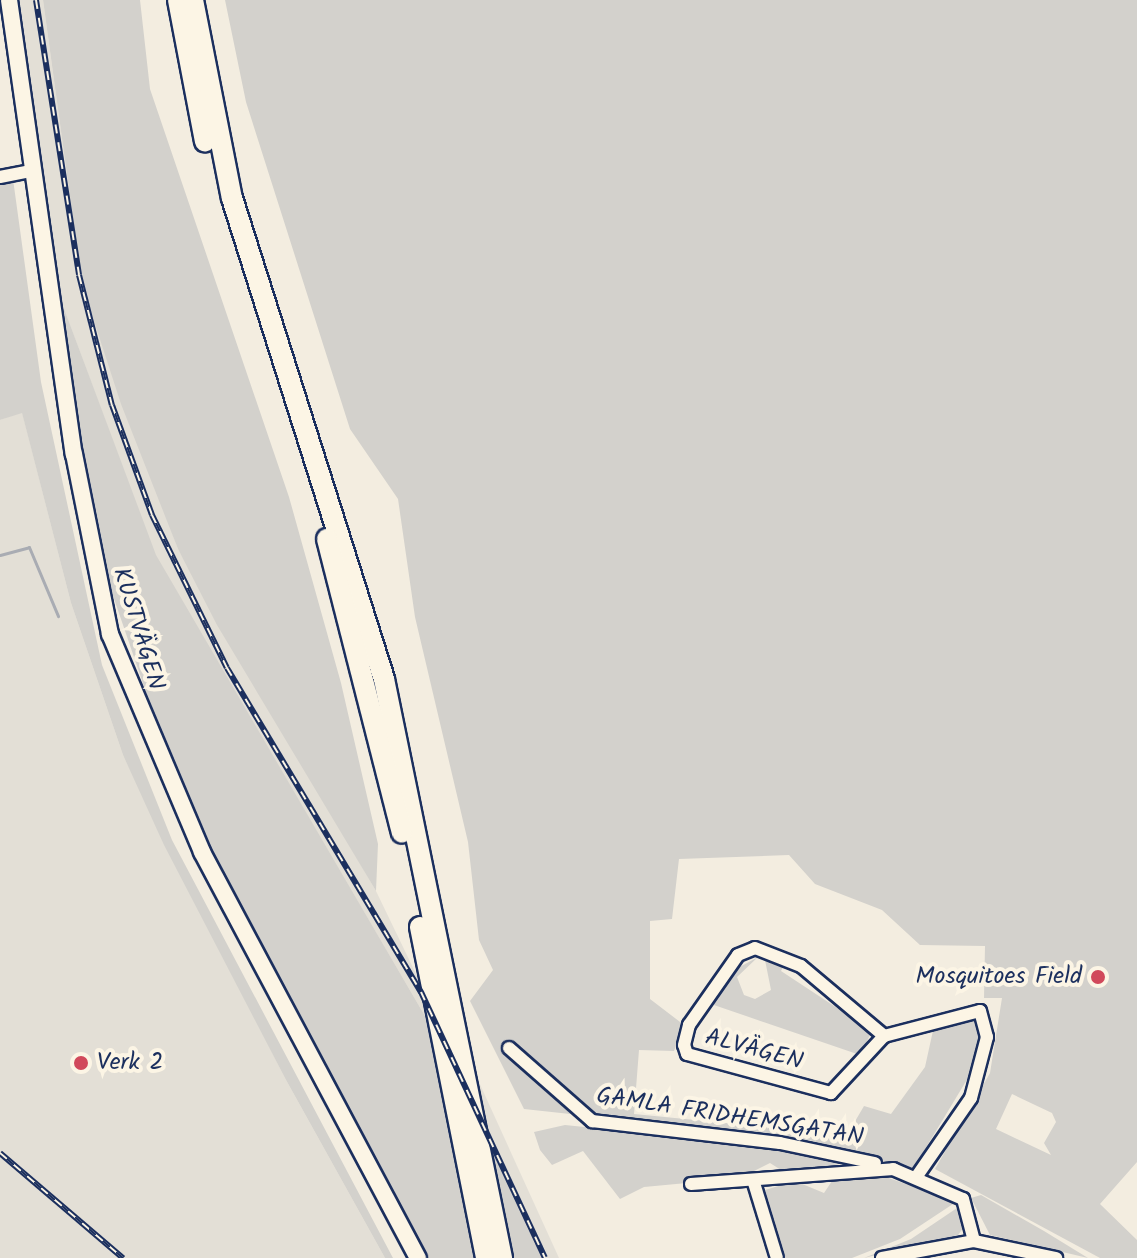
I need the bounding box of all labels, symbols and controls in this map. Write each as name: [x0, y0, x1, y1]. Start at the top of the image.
street label: KUSTVÄGEN: [106, 564, 170, 694]
place label: Mosquitoes Field: [916, 963, 1082, 991]
marker: Mosquitoes Field: [1089, 968, 1107, 986]
street label: ALVÄGEN: [702, 1023, 806, 1077]
place label: Verk 2: [97, 1049, 163, 1077]
marker: Verk 2: [72, 1054, 90, 1072]
street label: GAMLA FRIDHEMSGATAN: [595, 1082, 865, 1152]

